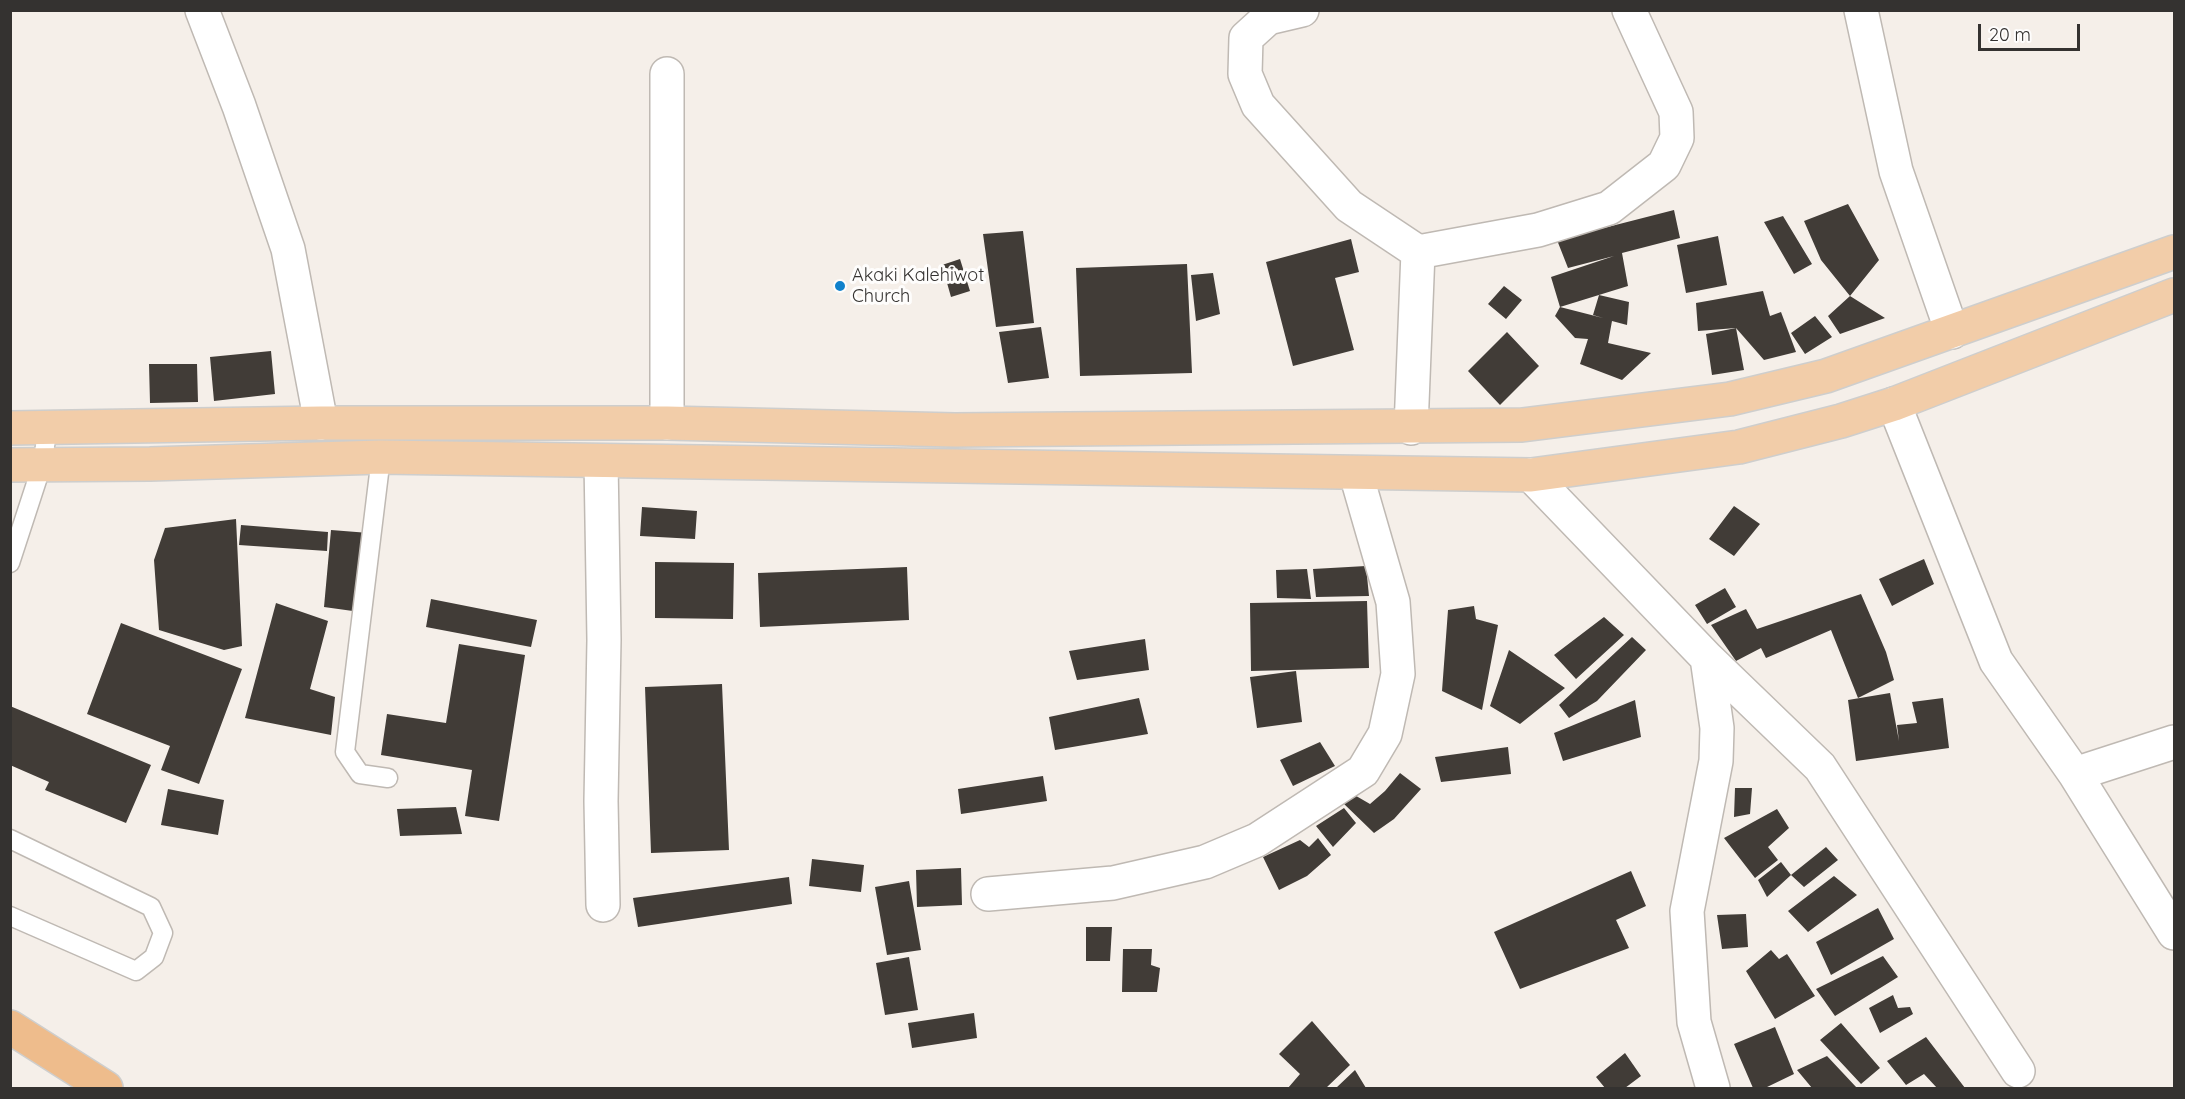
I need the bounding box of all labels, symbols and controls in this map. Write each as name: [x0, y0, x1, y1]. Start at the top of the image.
scale bar: [1981, 12, 2083, 50]
text: 20 m: [1989, 23, 2031, 46]
place label: Akaki Kalehiwot Church: [852, 265, 984, 308]
marker: Akaki Kalehiwot Church: [833, 279, 847, 293]

